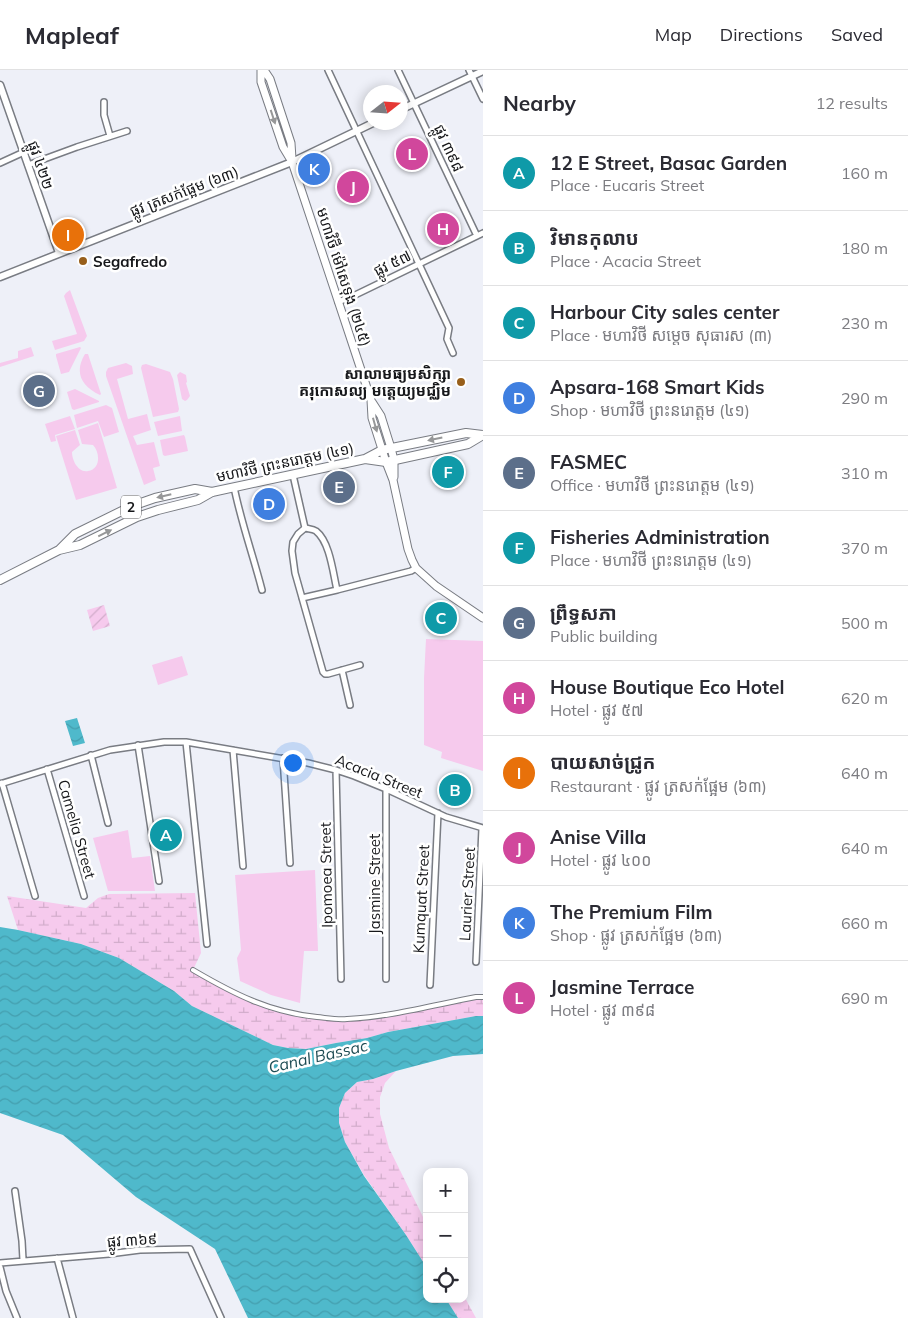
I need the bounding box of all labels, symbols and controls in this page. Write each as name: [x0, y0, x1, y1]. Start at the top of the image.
text: Mapleaf: [25, 20, 119, 50]
text: Map: [655, 23, 692, 46]
text: Directions: [720, 23, 803, 46]
text: Saved: [831, 23, 883, 46]
north arrow: [363, 85, 408, 130]
text: Nearby: [503, 90, 576, 116]
text: 12 results: [816, 93, 888, 113]
one-way arrow: [269, 110, 277, 125]
street label: ផ្លូវ ៣៩៨: [426, 121, 468, 177]
pin: L: [396, 135, 428, 173]
street label: ផ្លូវ ៤២២: [20, 138, 58, 193]
pin: K: [298, 150, 330, 188]
text: 12 E Street, Basac Garden: [550, 151, 787, 175]
street label: ផ្លូវ ត្រសក់ផ្អែម (៦៣): [127, 162, 243, 225]
text: A: [513, 163, 525, 183]
text: 160 m: [841, 163, 888, 183]
pin: J: [337, 168, 369, 206]
text: Place · Eucaris Street: [550, 175, 704, 195]
street label: មហាវិថី ម៉ៅសេទុង (២៤៥): [312, 205, 375, 349]
pin: H: [427, 210, 459, 248]
pin: I: [52, 216, 84, 254]
text: វិមានកុលាប: [550, 226, 639, 250]
text: B: [513, 238, 525, 258]
text: 180 m: [841, 238, 888, 258]
street label: ផ្លូវ ៥៧: [370, 246, 416, 284]
text: Place · Acacia Street: [550, 251, 701, 271]
place label: Segafredo: [93, 252, 167, 271]
marker: Segafredo: [77, 255, 89, 267]
text: Harbour City sales center: [550, 300, 779, 324]
text: C: [514, 313, 524, 333]
text: 230 m: [841, 313, 888, 333]
text: Place · មហាវិថី សម្តេច សុធារស (៣): [550, 325, 772, 345]
place label: សាលាមធ្យមសិក្សា គរុកោសល្យ មត្តេយ្យមជ្ឈិម: [299, 364, 451, 401]
pin: G: [23, 372, 55, 410]
text: Apsara-168 Smart Kids: [550, 375, 765, 399]
marker: សាលាមធ្យមសិក្សា គរុកោសល្យ មត្តេយ្យមជ្ឈិម: [455, 376, 467, 388]
text: D: [513, 388, 525, 408]
text: 290 m: [841, 388, 888, 408]
text: Shop · មហាវិថី ព្រះនរោត្តម (៤១): [550, 400, 750, 420]
one-way arrow: [371, 418, 379, 433]
one-way arrow: [427, 435, 443, 443]
street label: មហាវិថី ព្រះនរោត្តម (៤១): [214, 438, 356, 486]
text: FASMEC: [550, 450, 627, 474]
pin: F: [432, 453, 464, 491]
text: E: [514, 463, 524, 483]
text: 310 m: [841, 463, 888, 483]
pin: E: [323, 468, 355, 506]
text: Office · មហាវិថី ព្រះនរោត្តម (៤១): [550, 475, 755, 495]
pin: D: [253, 485, 285, 523]
one-way arrow: [156, 492, 172, 500]
road number: 2: [121, 496, 141, 518]
text: Fisheries Administration: [550, 525, 770, 549]
one-way arrow: [98, 528, 112, 536]
text: F: [514, 538, 524, 558]
text: 370 m: [841, 538, 888, 558]
text: Place · មហាវិថី ព្រះនរោត្តម (៤១): [550, 550, 752, 570]
pin: C: [425, 599, 457, 637]
text: ព្រឹទ្ធសភា: [550, 601, 617, 625]
text: G: [513, 613, 525, 633]
text: 500 m: [841, 613, 888, 633]
text: Public building: [550, 626, 658, 646]
text: House Boutique Eco Hotel: [550, 675, 784, 699]
text: H: [513, 688, 525, 708]
text: 620 m: [841, 688, 888, 708]
text: Hotel · ផ្លូវ ៥៧: [550, 700, 644, 720]
your location: [280, 750, 306, 776]
street label: Acacia Street: [332, 750, 426, 802]
text: បាយសាច់ជ្រូក: [550, 750, 656, 774]
text: I: [517, 763, 521, 783]
text: 640 m: [841, 763, 888, 783]
pin: B: [439, 771, 471, 809]
text: Restaurant · ផ្លូវ ត្រសក់ផ្អែម (៦៣): [550, 776, 767, 796]
street label: Camelia Street: [54, 777, 100, 881]
pin: A: [150, 816, 182, 854]
street label: Ipomoea Street: [316, 822, 336, 928]
text: Anise Villa: [550, 825, 646, 849]
street label: Jasmine Street: [365, 834, 384, 934]
text: J: [516, 838, 522, 858]
text: 640 m: [841, 838, 888, 858]
street label: Kumquat Street: [409, 844, 433, 954]
street label: Laurier Street: [455, 847, 479, 941]
text: Hotel · ផ្លូវ ៤០០: [550, 850, 651, 870]
text: The Premium Film: [550, 900, 713, 924]
text: K: [514, 913, 524, 933]
text: 660 m: [841, 913, 888, 933]
text: Shop · ផ្លូវ ត្រសក់ផ្អែម (៦៣): [550, 925, 723, 945]
text: Jasmine Terrace: [550, 975, 694, 999]
text: L: [515, 988, 523, 1008]
text: 690 m: [841, 988, 888, 1008]
text: Hotel · ផ្លូវ ៣៩៨: [550, 1000, 655, 1020]
water label: Canal Bassac: [266, 1035, 370, 1077]
map controls: [423, 1168, 468, 1303]
button: +: [423, 1168, 468, 1213]
button: −: [423, 1213, 468, 1258]
street label: ផ្លូវ ៣៦៩: [106, 1229, 158, 1256]
button: locate: [423, 1258, 468, 1303]

